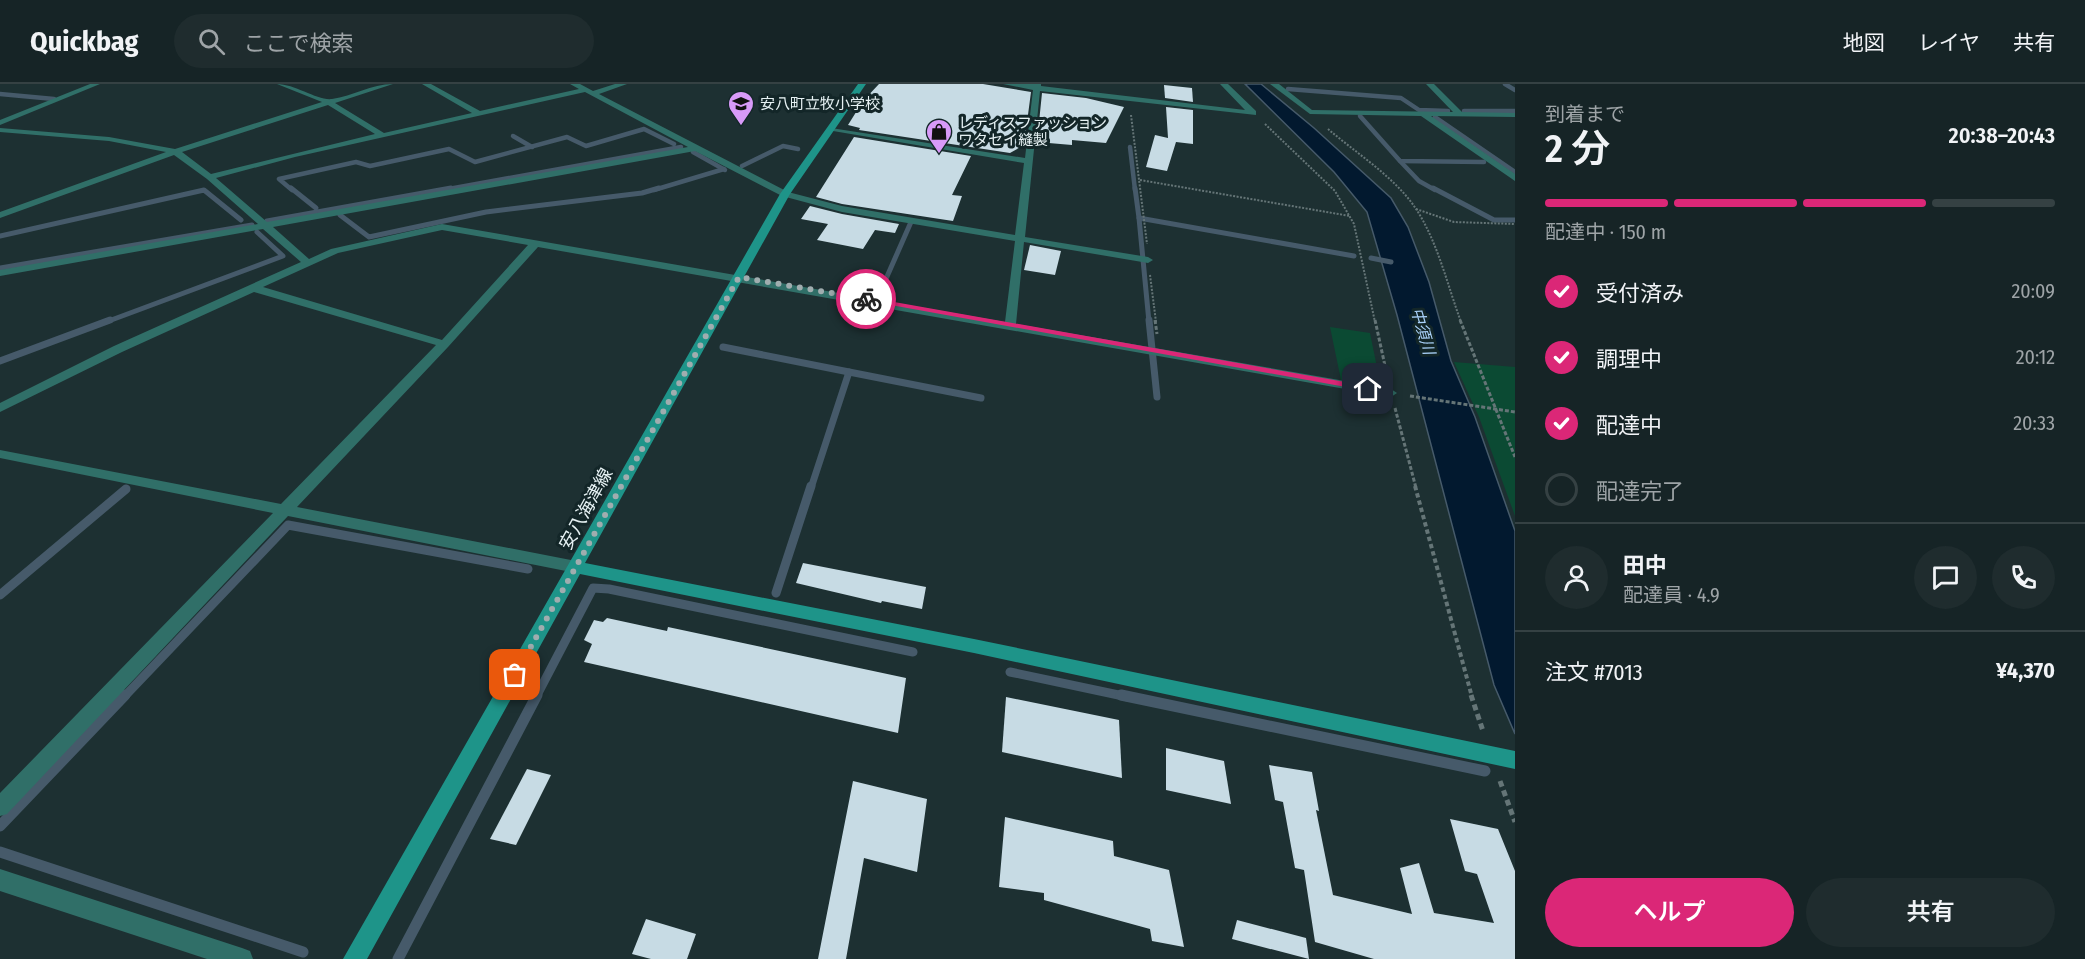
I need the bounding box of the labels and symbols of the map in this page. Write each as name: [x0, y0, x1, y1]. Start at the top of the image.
school or university icon: 安八町立牧小学校: [726, 89, 756, 127]
place label: 安八町立牧小学校: [760, 95, 880, 113]
place label: レディスファッション ワタセイ縫製: [958, 114, 1107, 149]
shop icon: レディスファッション ワタセイ縫製: [924, 117, 954, 155]
courier: [836, 269, 896, 329]
water label: 中須川: [1407, 305, 1439, 359]
pin: [1342, 363, 1393, 414]
street label: 安八海津線: [555, 464, 617, 554]
pin: [489, 649, 540, 700]

